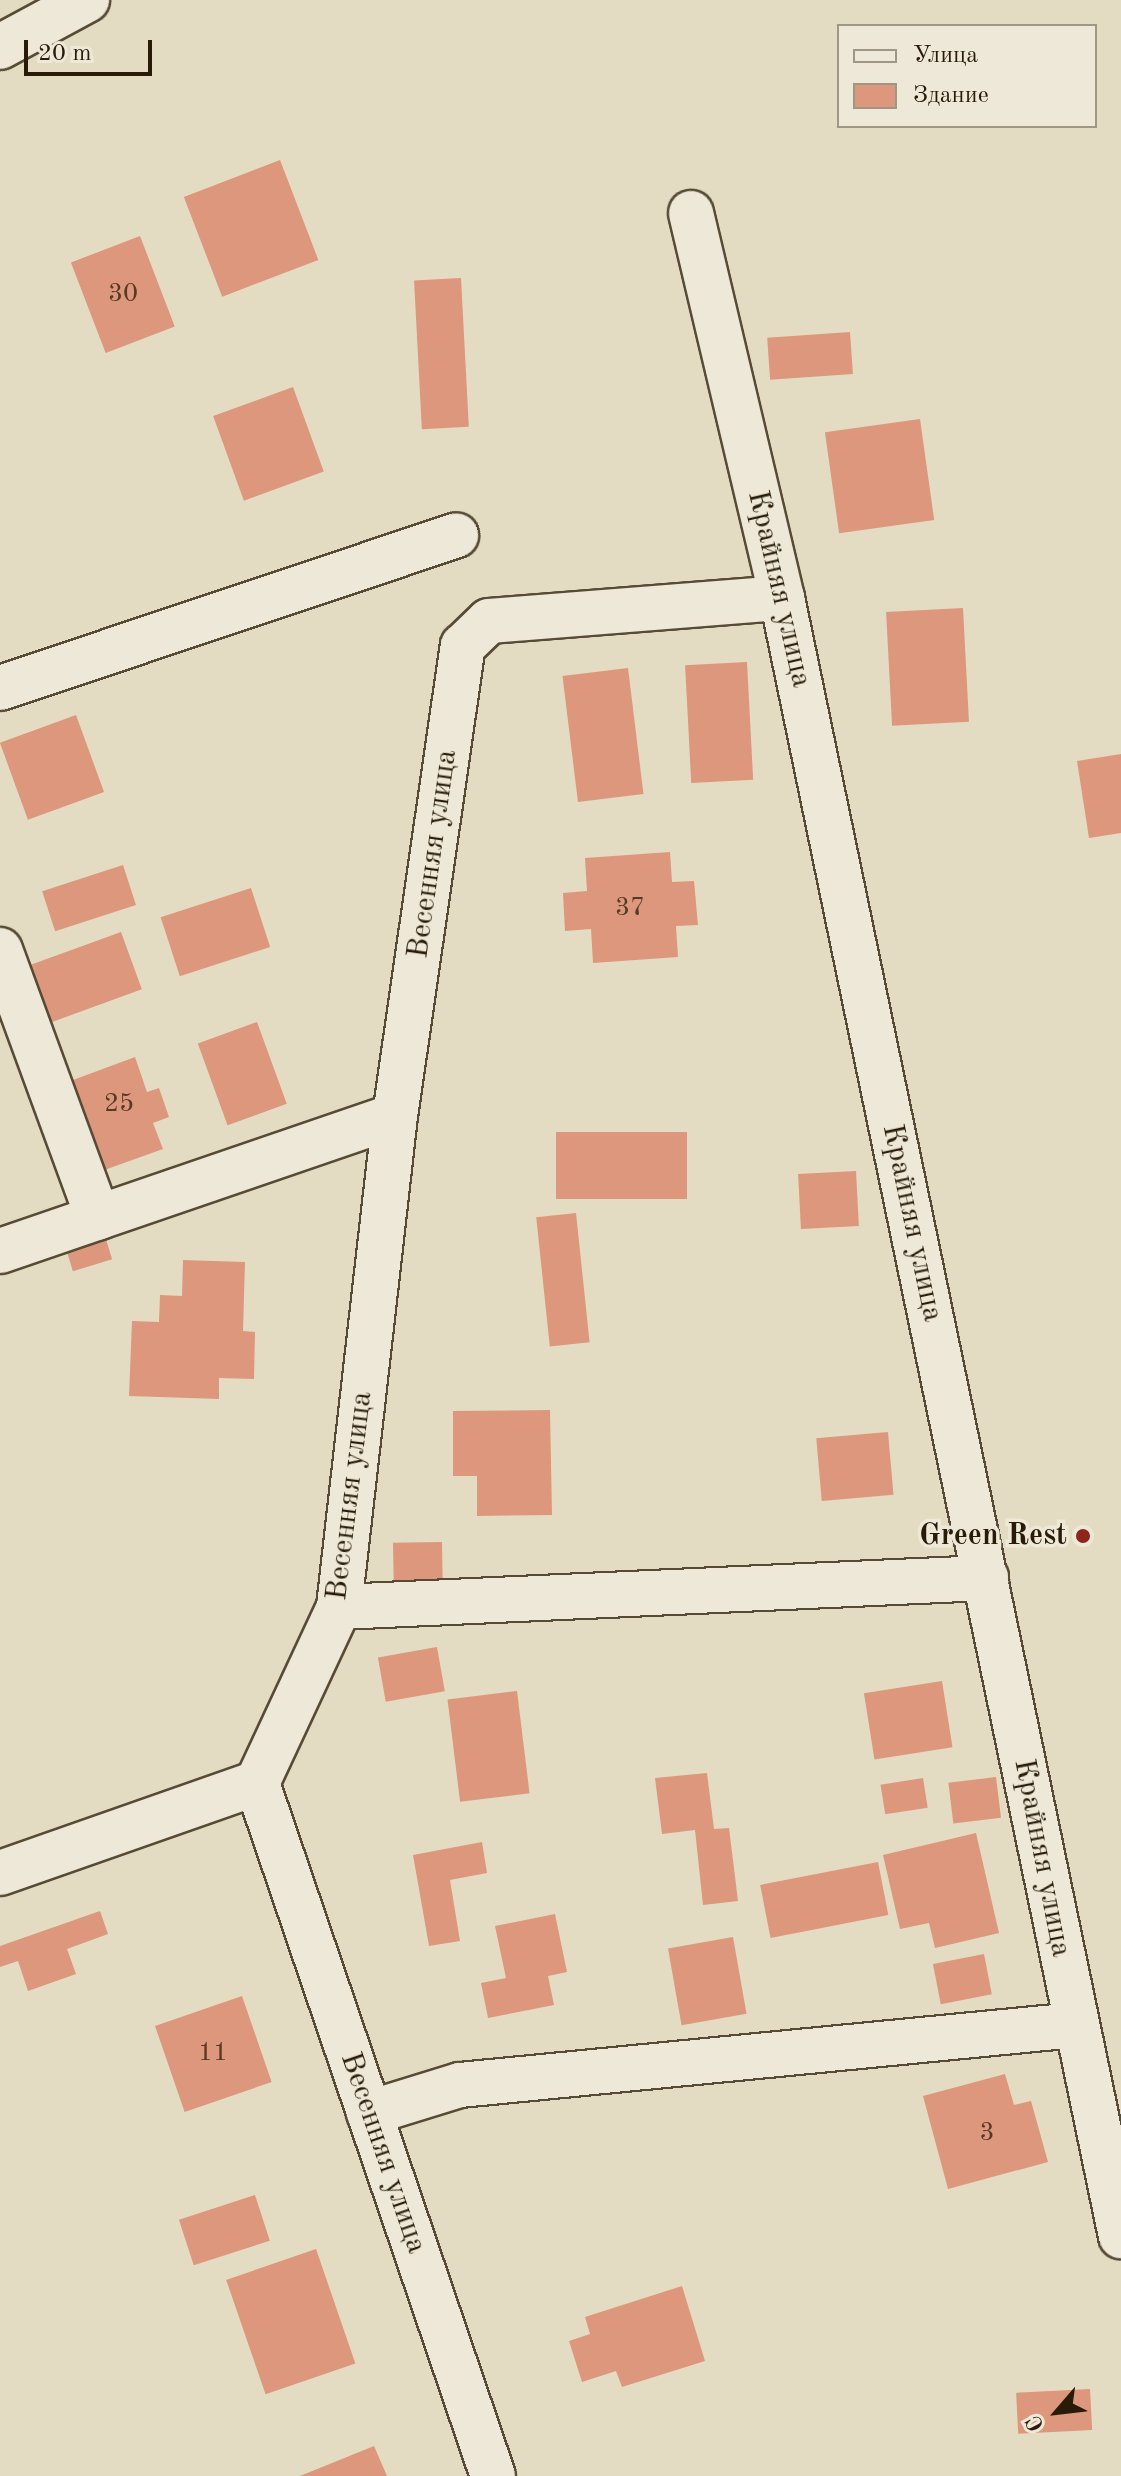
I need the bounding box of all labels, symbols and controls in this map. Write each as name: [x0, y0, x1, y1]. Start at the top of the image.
scale bar: [28, 24, 156, 74]
legend: [837, 24, 1097, 128]
text: 20 m: [38, 42, 92, 66]
text: Улица: [913, 44, 978, 68]
text: Здание: [913, 84, 989, 108]
house number: 30: [108, 279, 138, 311]
street label: Крайняя улица: [739, 487, 819, 691]
street label: Весенняя улица: [401, 747, 465, 961]
house number: 37: [615, 893, 645, 925]
house number: 25: [104, 1089, 134, 1121]
street label: Крайняя улица: [873, 1121, 951, 1325]
street label: Весенняя улица: [319, 1389, 381, 1603]
place label: Green Rest: [919, 1518, 1067, 1554]
marker: Green Rest: [1074, 1527, 1092, 1545]
street label: Крайняя улица: [1005, 1756, 1079, 1960]
house number: 11: [198, 2038, 228, 2070]
street label: Весенняя улица: [332, 2048, 434, 2258]
house number: 3: [979, 2118, 995, 2150]
north arrow: [1017, 2372, 1097, 2452]
text: С: [1023, 2412, 1049, 2435]

